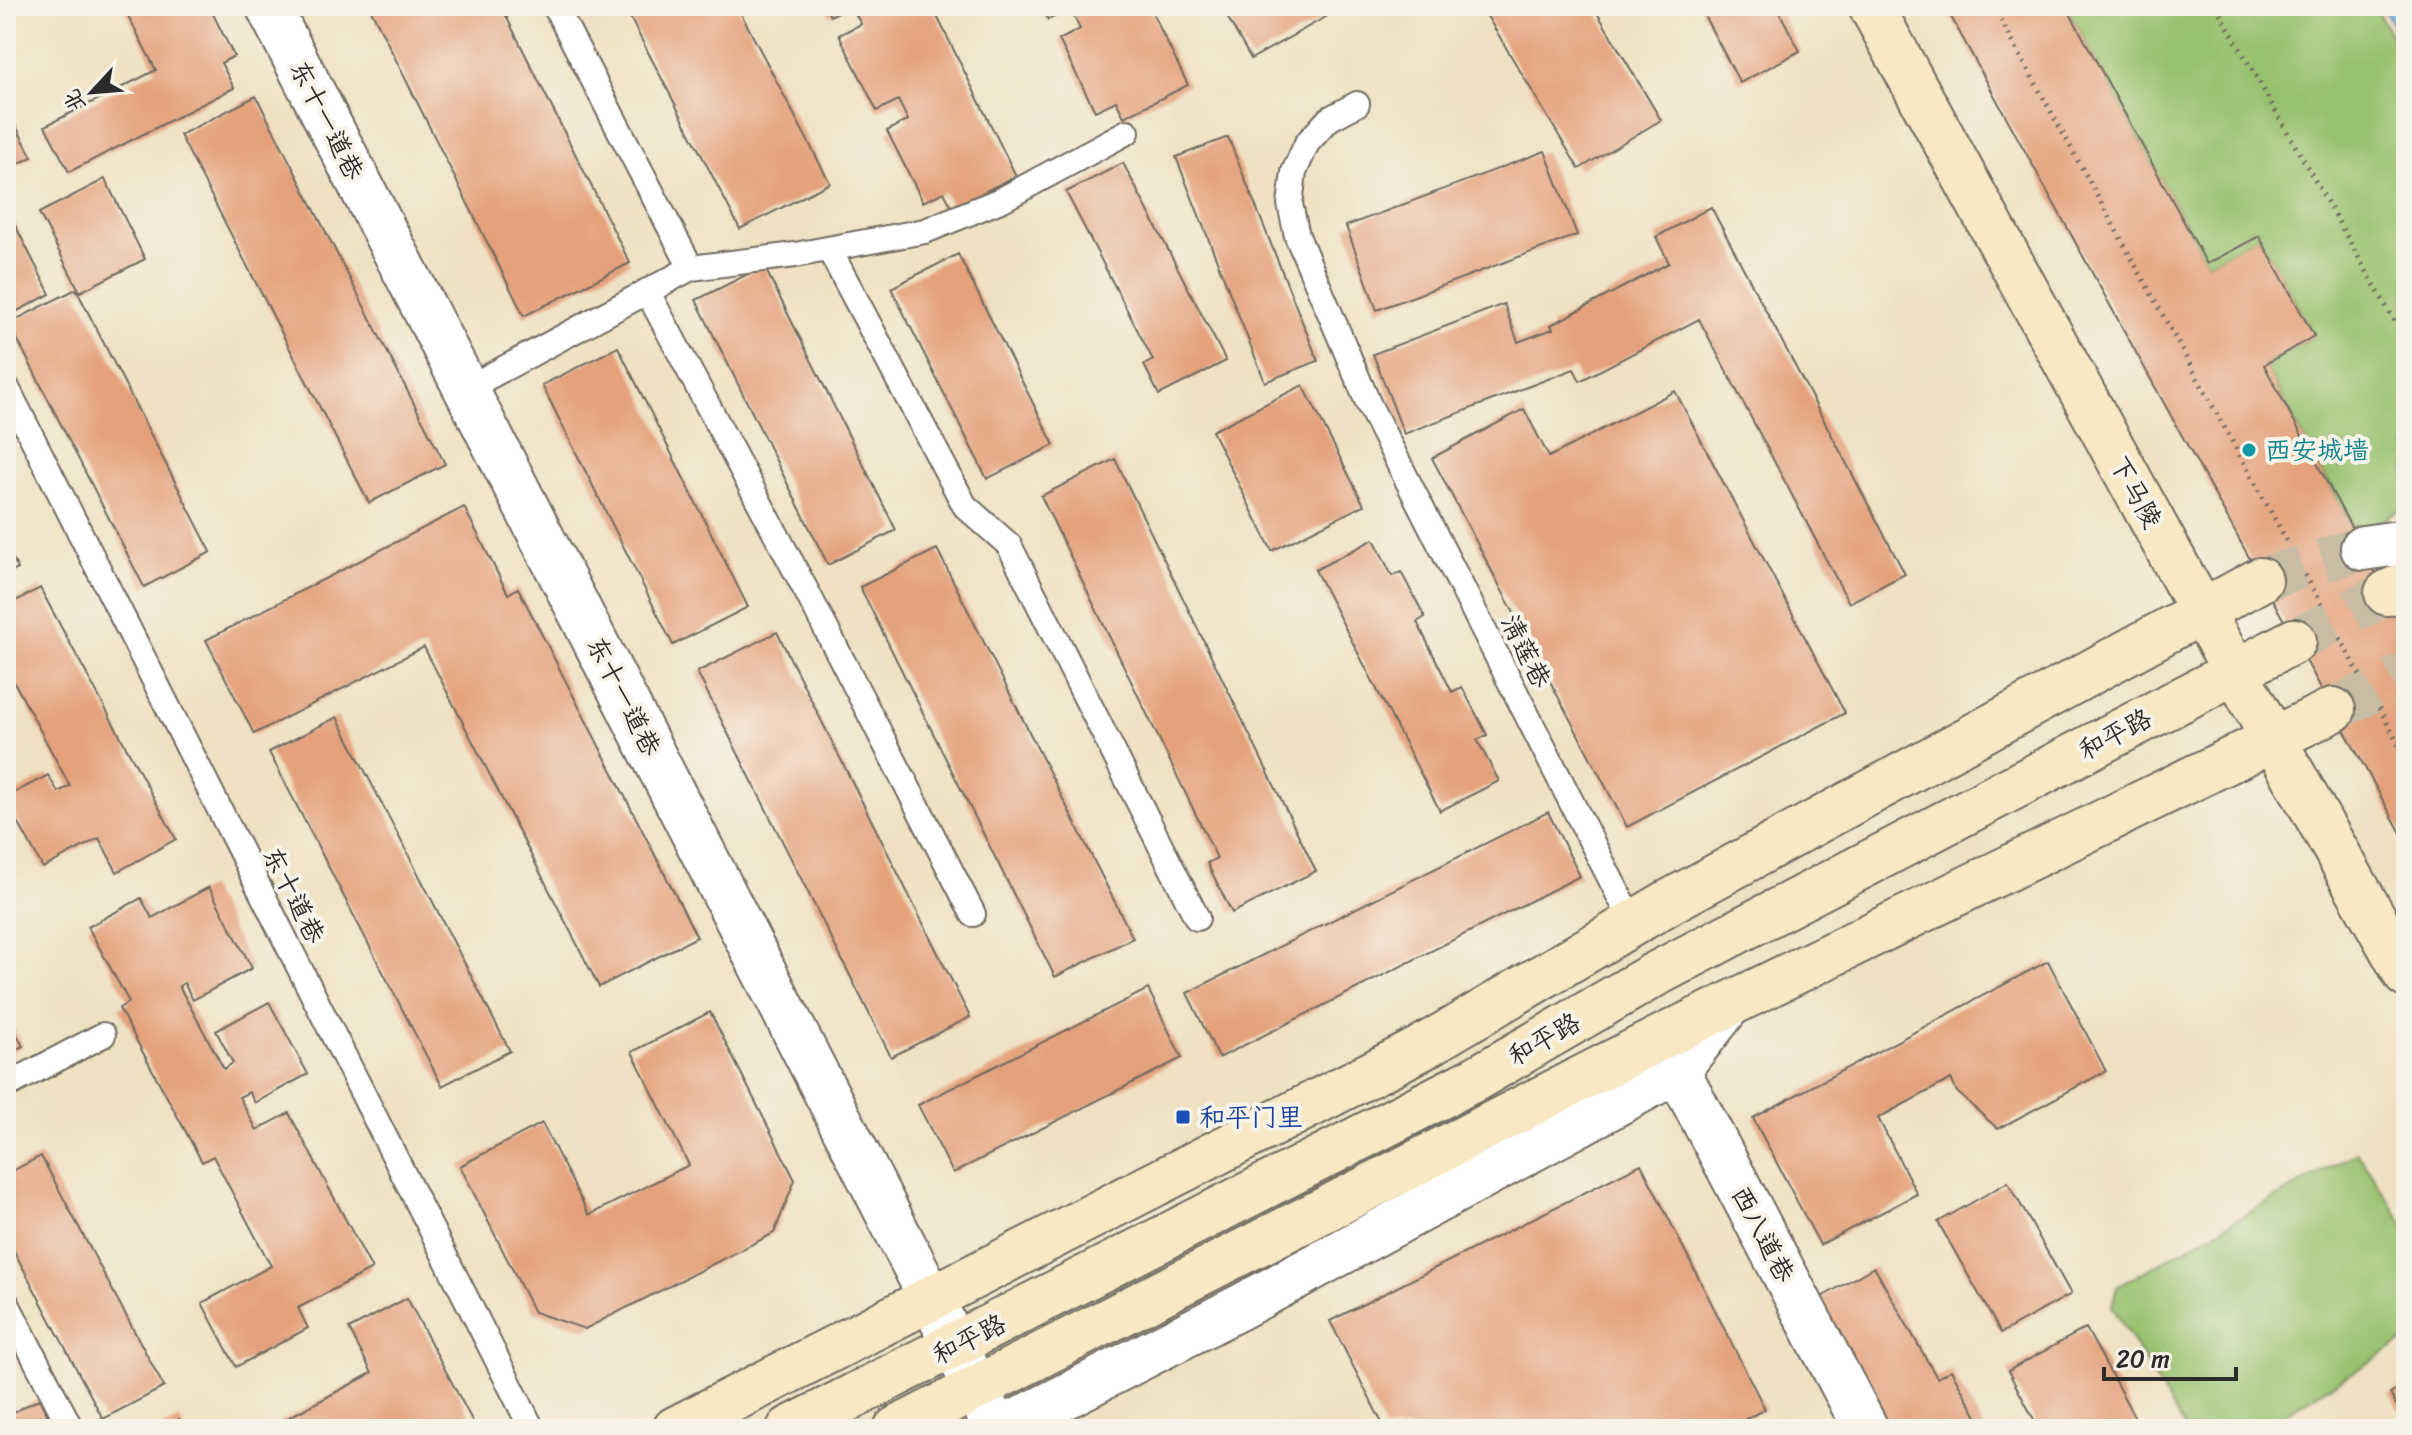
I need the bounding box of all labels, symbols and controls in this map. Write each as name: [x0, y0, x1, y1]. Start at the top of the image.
north arrow: [52, 52, 132, 132]
street label: 东十一道巷: [277, 52, 377, 188]
text: 北: [52, 82, 97, 119]
place label: 西安城墙: [2265, 427, 2369, 473]
marker: 西安城墙: [2240, 441, 2258, 459]
street label: 下马陵: [2097, 447, 2175, 537]
street label: 清莲巷: [1488, 606, 1564, 696]
street label: 东十一道巷: [574, 628, 674, 764]
street label: 和平路: [2070, 695, 2160, 773]
street label: 东十道巷: [250, 838, 338, 952]
street label: 和平路: [1499, 1000, 1589, 1078]
place label: 和平门里: [1199, 1094, 1303, 1140]
marker: 和平门里: [1174, 1108, 1192, 1126]
street label: 西八道巷: [1718, 1177, 1808, 1291]
street label: 和平路: [924, 1301, 1014, 1377]
scale bar: [2104, 1331, 2236, 1381]
text: 20 m: [2116, 1338, 2170, 1380]

